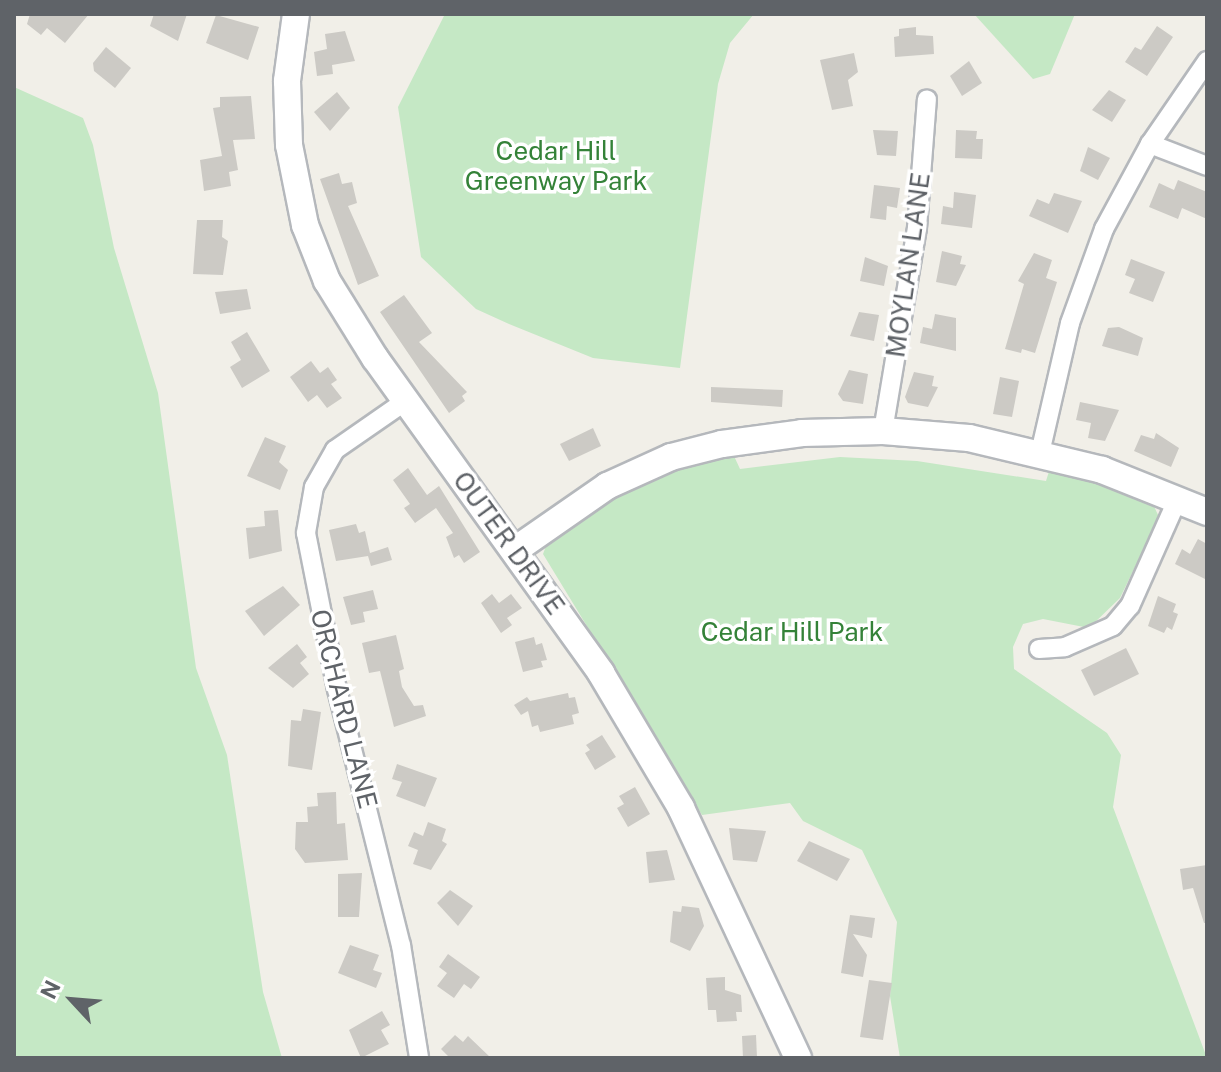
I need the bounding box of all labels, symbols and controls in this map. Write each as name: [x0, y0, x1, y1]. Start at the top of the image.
park label: Cedar Hill Greenway Park: [465, 135, 647, 196]
street label: MOYLAN LANE: [880, 170, 936, 360]
street label: OUTER DRIVE: [447, 465, 571, 621]
street label: ORCHARD LANE: [304, 606, 384, 812]
park label: Cedar Hill Park: [701, 616, 883, 648]
north arrow: [32, 960, 112, 1040]
text: N: [35, 976, 66, 1003]

